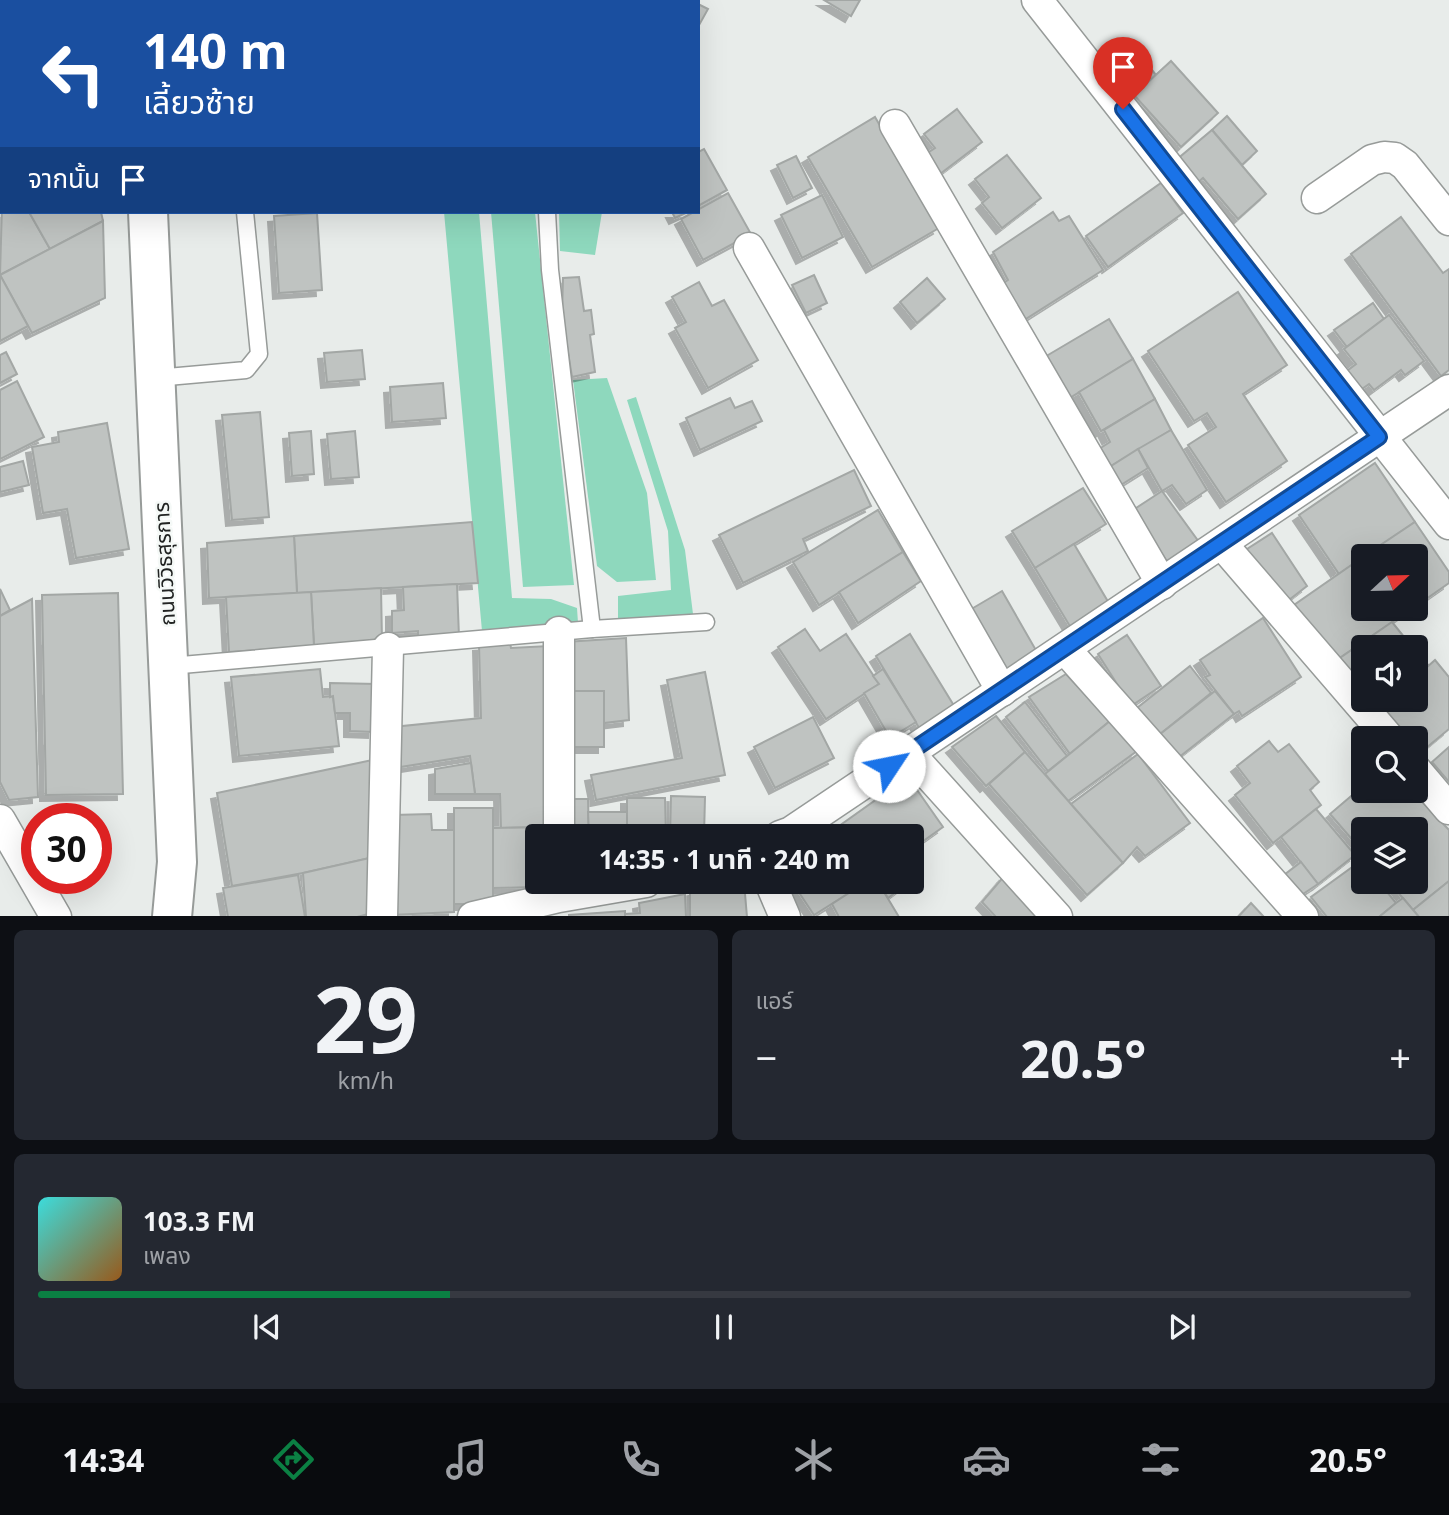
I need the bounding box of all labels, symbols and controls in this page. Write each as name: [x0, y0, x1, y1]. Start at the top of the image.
text: 140 m: [143, 17, 288, 83]
icon: left: [28, 28, 119, 119]
pin: [1093, 37, 1153, 109]
icon: arrive: [1104, 48, 1142, 86]
text: เลี้ยวซ้าย: [143, 80, 255, 123]
text: จากนั้น: [28, 160, 100, 196]
icon: arrive: [114, 161, 152, 199]
street label: ถนนวิวิธสุรการ: [147, 501, 181, 627]
north arrow: [1351, 544, 1428, 621]
map controls: [1351, 544, 1428, 894]
button: sound: [1351, 635, 1428, 712]
button: search: [1351, 726, 1428, 803]
position arrow: [852, 729, 926, 803]
speed limit sign: 30: [21, 803, 112, 894]
button: layers: [1351, 817, 1428, 894]
text: 14:35 · 1 นาที · 240 m: [599, 841, 850, 877]
text: 29: [314, 956, 418, 1080]
text: แอร์: [756, 984, 793, 1016]
text: 20.5°: [1020, 1022, 1146, 1093]
text: −: [756, 1031, 777, 1083]
text: +: [1389, 1031, 1411, 1083]
text: km/h: [337, 1064, 394, 1096]
text: 103.3 FM: [143, 1203, 255, 1239]
text: เพลง: [143, 1239, 191, 1271]
icon: previous: [248, 1308, 286, 1346]
icon: pause: [705, 1308, 743, 1346]
icon: next: [1163, 1308, 1201, 1346]
icon: directions: [269, 1435, 318, 1484]
icon: music: [442, 1435, 491, 1484]
icon: phone: [616, 1435, 665, 1484]
icon: climate: [789, 1435, 838, 1484]
icon: car: [962, 1435, 1011, 1484]
icon: filters: [1136, 1435, 1185, 1484]
text: 14:34: [62, 1438, 144, 1481]
text: 20.5°: [1309, 1438, 1387, 1481]

